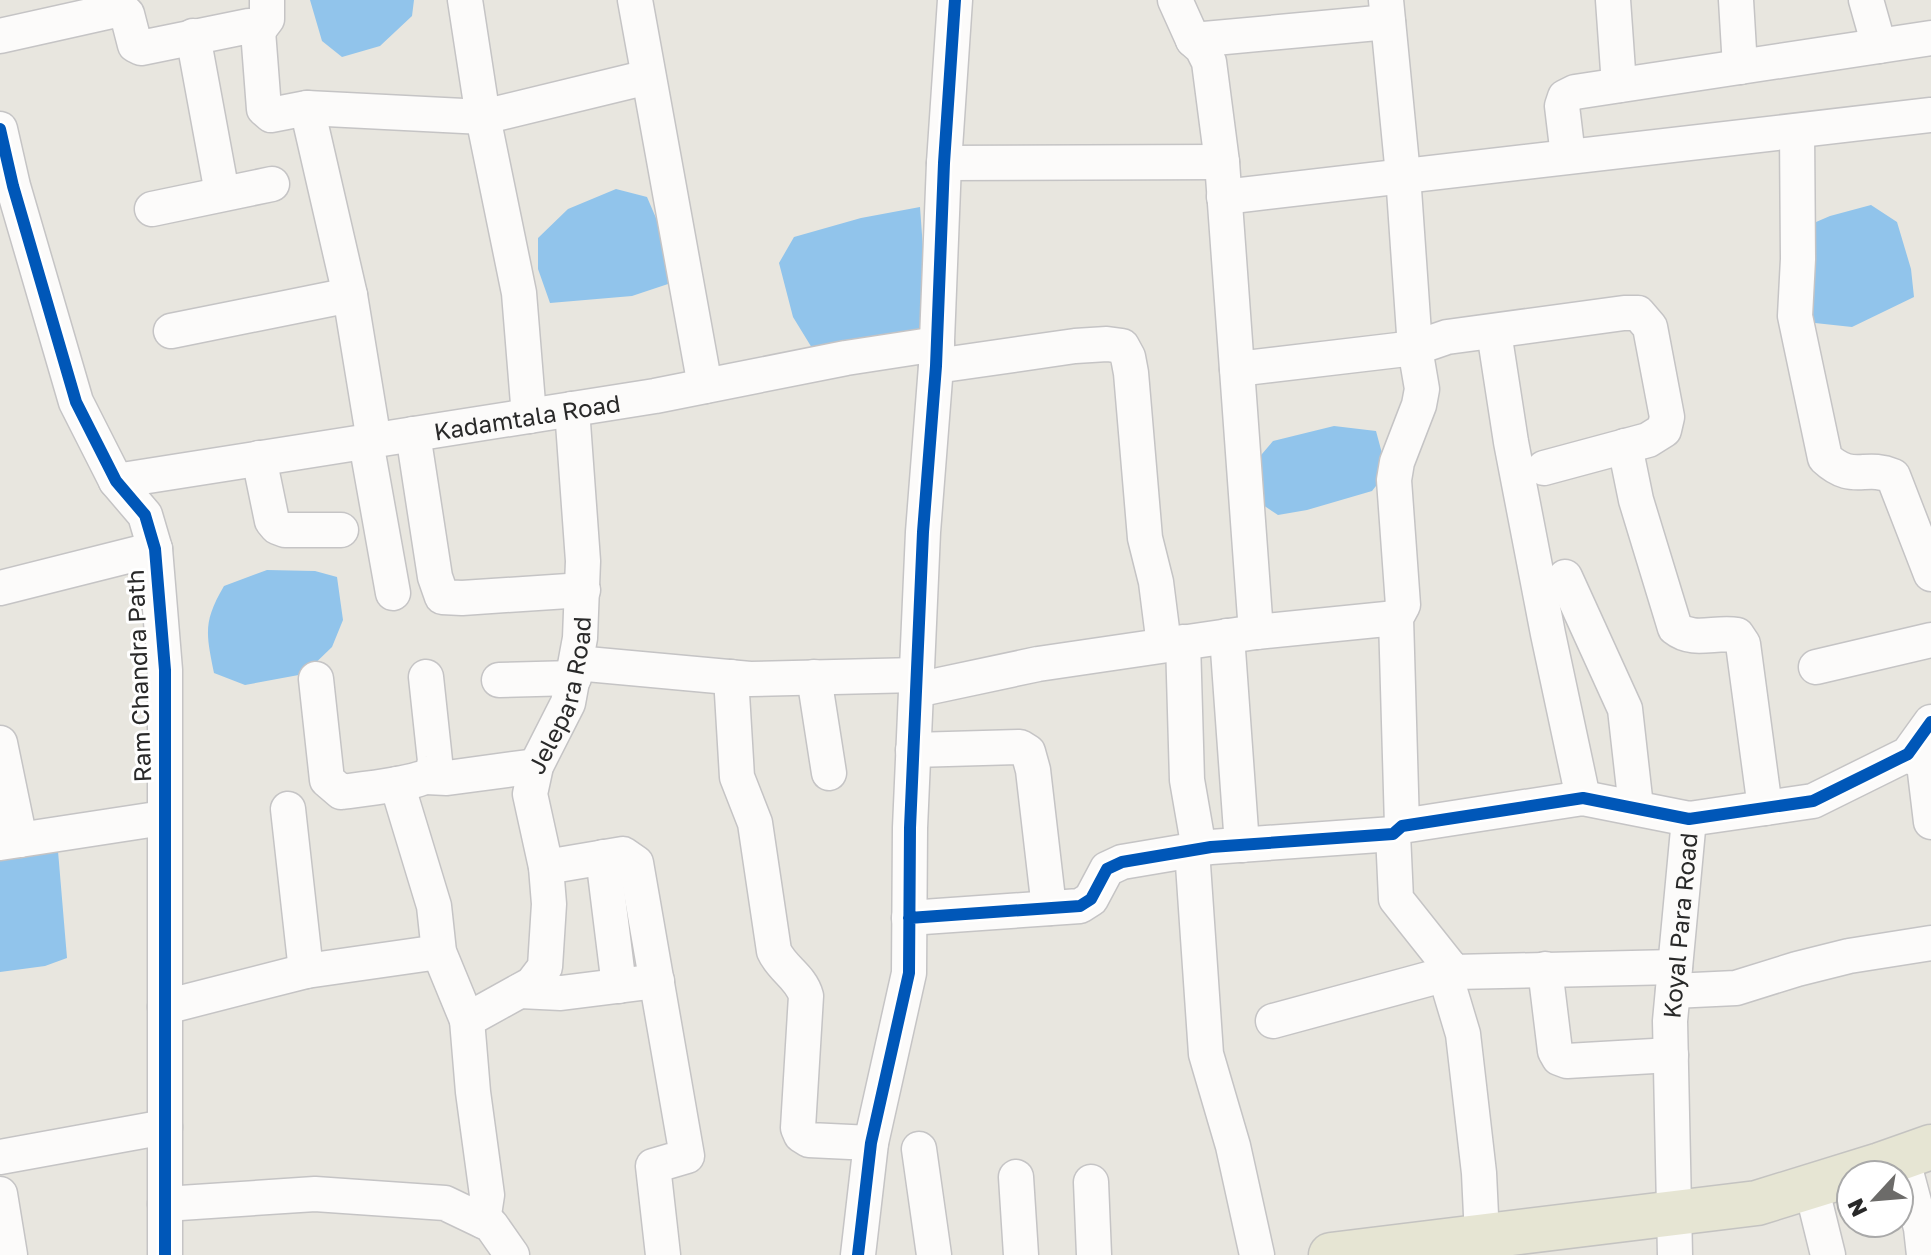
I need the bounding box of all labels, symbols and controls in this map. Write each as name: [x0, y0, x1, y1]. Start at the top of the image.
street label: Kadamtala Road: [432, 387, 622, 445]
street label: Ram Chandra Path: [120, 569, 156, 783]
street label: Jelepara Road: [520, 616, 595, 778]
street label: Koyal Para Road: [1656, 831, 1702, 1020]
north arrow: [1835, 1159, 1915, 1239]
text: N: [1841, 1195, 1872, 1221]

